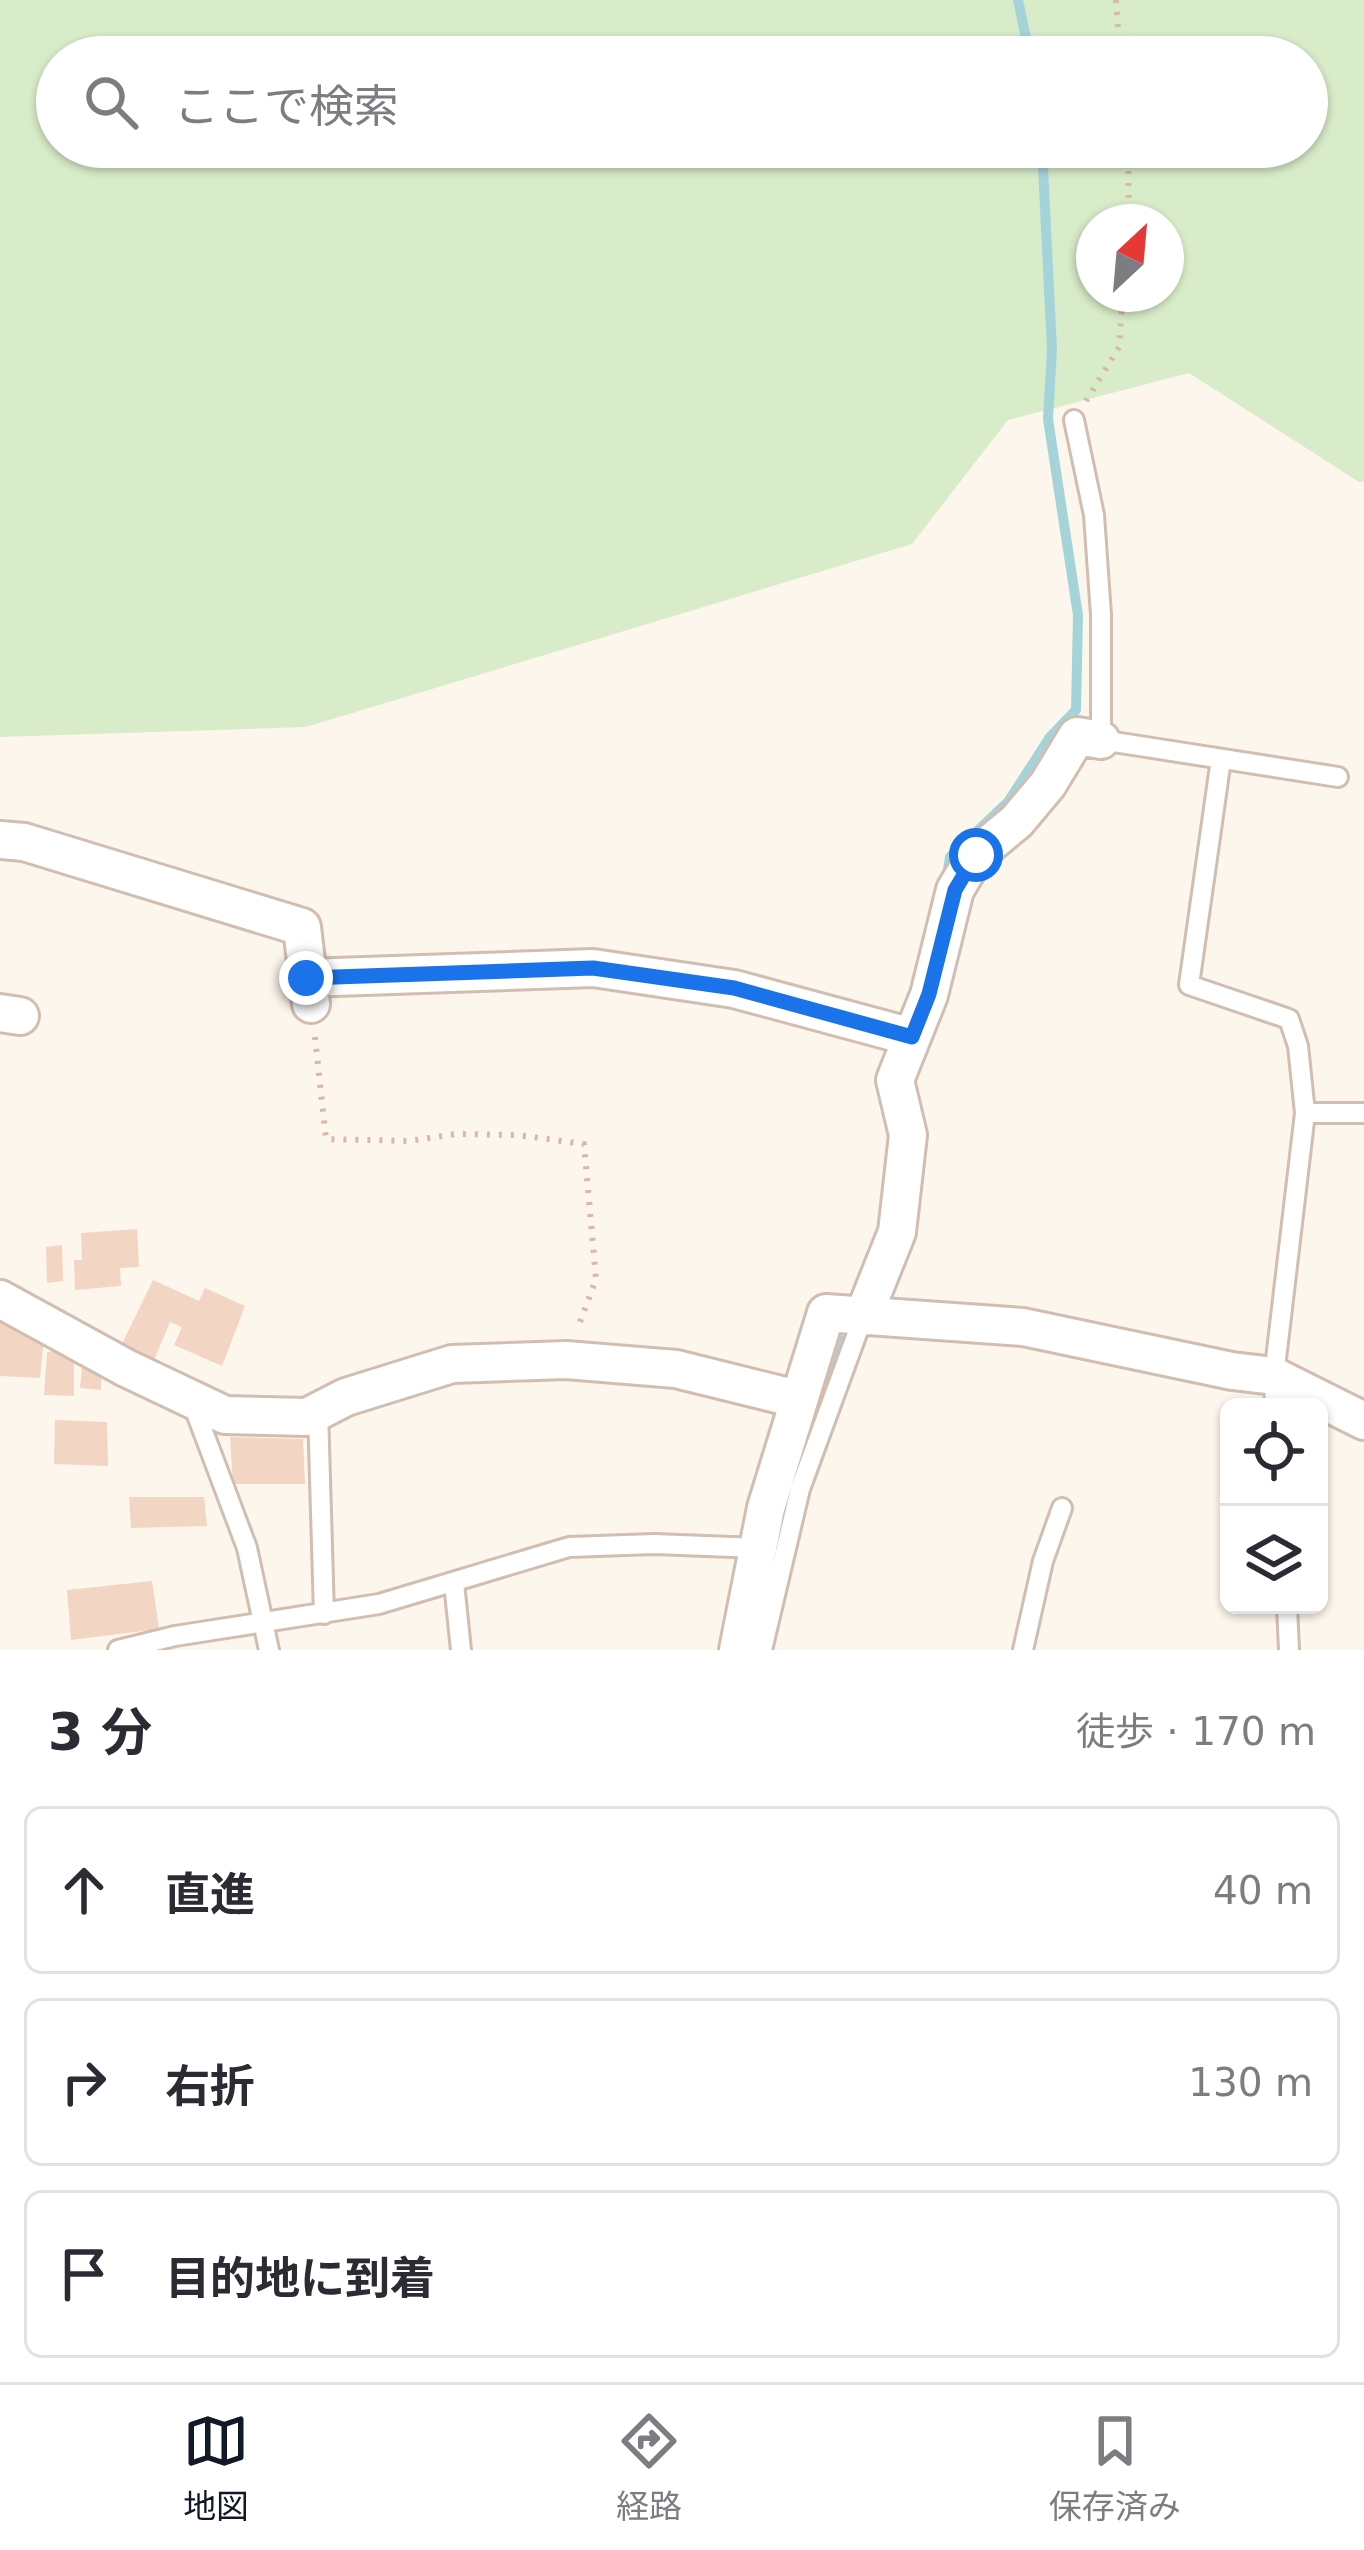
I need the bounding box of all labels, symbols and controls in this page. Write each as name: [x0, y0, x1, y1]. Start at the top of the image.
search box: [36, 36, 1328, 168]
icon: search: [78, 69, 144, 135]
text: ここで検索: [174, 80, 399, 133]
north arrow: [1076, 204, 1184, 312]
route start: [949, 828, 1003, 882]
route end: [279, 951, 333, 1005]
map controls: [1220, 1398, 1328, 1614]
button: locate: [1220, 1398, 1328, 1506]
button: layers: [1220, 1506, 1328, 1614]
text: 3 分: [48, 1703, 152, 1762]
text: 徒歩 · 170 m: [1076, 1709, 1316, 1754]
icon: ahead: [51, 1857, 117, 1923]
text: 直進: [165, 1868, 255, 1921]
text: 40 m: [1213, 1868, 1313, 1913]
icon: right: [51, 2049, 117, 2115]
text: 右折: [165, 2060, 255, 2113]
text: 130 m: [1188, 2060, 1313, 2105]
icon: arrive: [51, 2241, 117, 2307]
text: 目的地に到着: [165, 2252, 435, 2305]
tab: 地図: [183, 2408, 249, 2528]
tab: 経路: [616, 2408, 682, 2528]
tab: 保存済み: [1049, 2408, 1181, 2528]

